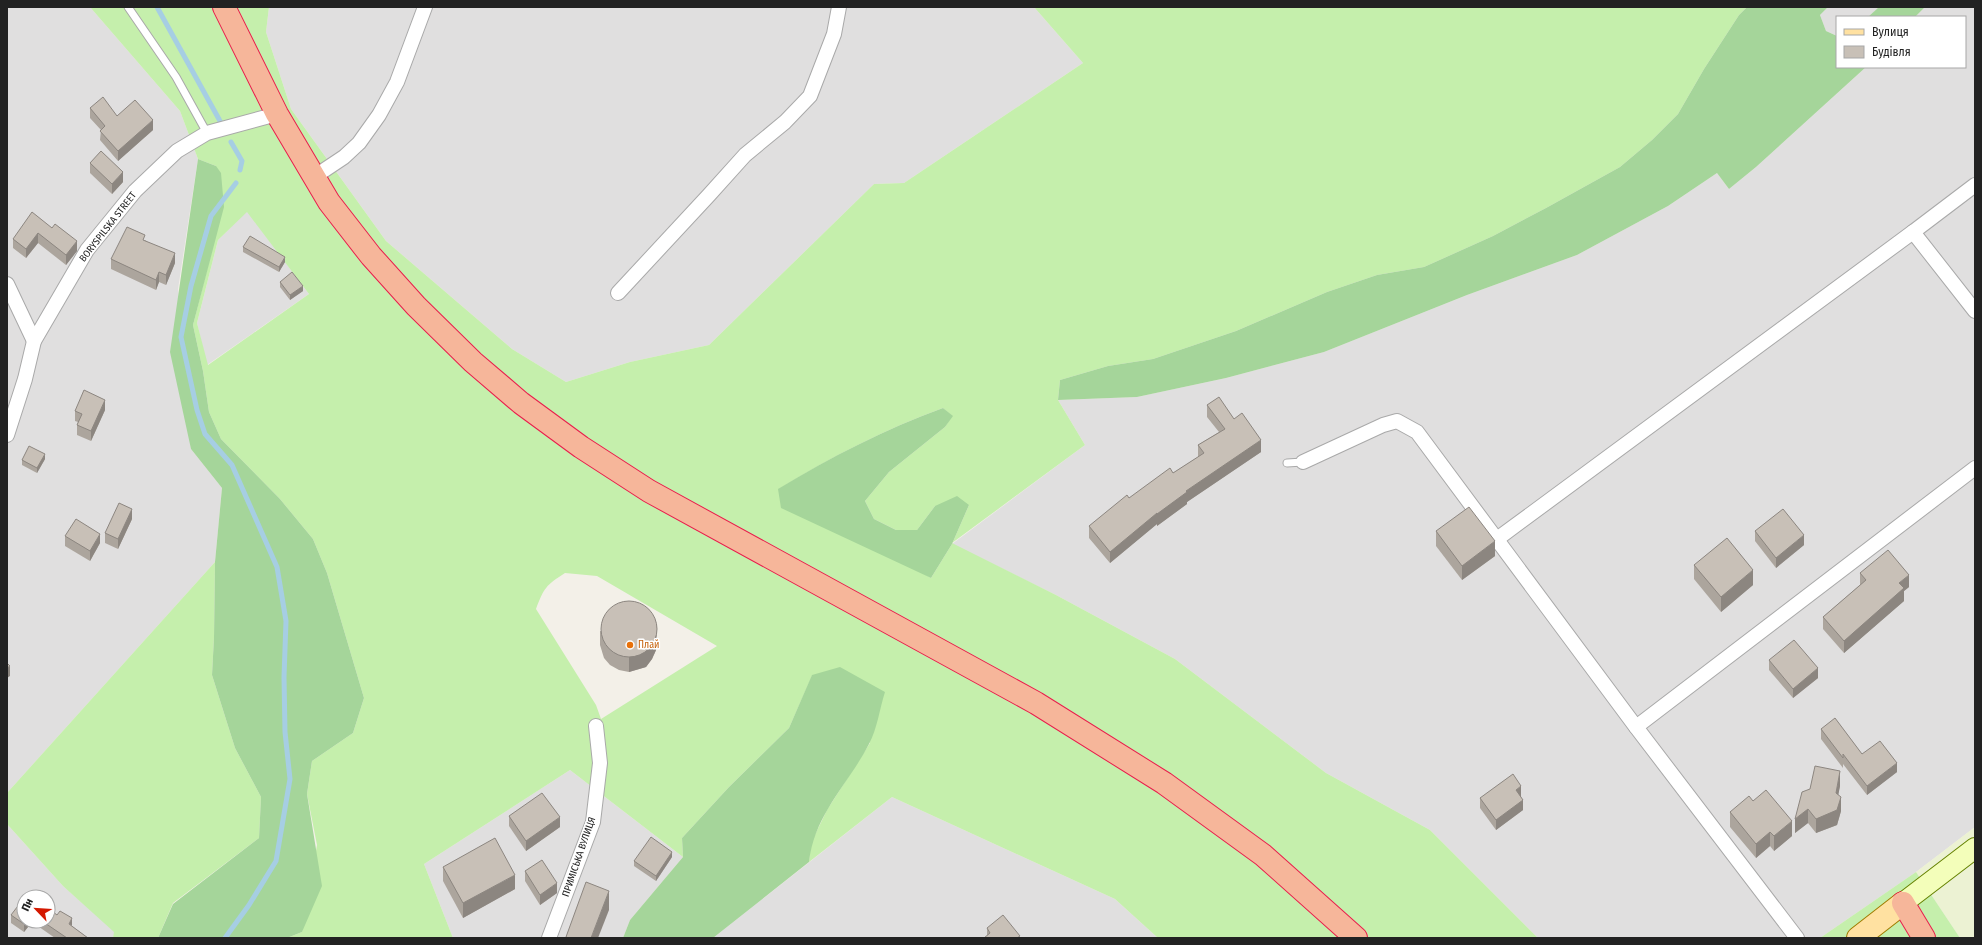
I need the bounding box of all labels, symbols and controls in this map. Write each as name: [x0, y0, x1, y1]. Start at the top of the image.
legend: [1836, 16, 1966, 68]
text: Вулиця: [1872, 25, 1909, 39]
text: Будівля: [1872, 45, 1911, 59]
street label: BORYSPILSKA STREET: [77, 189, 139, 264]
place label: Плай: [638, 639, 659, 651]
marker: Плай: [625, 640, 635, 650]
street label: ПРИМІСЬКА ВУЛИЦЯ: [560, 816, 598, 898]
north arrow: [16, 889, 56, 929]
text: Пн: [19, 896, 36, 913]

